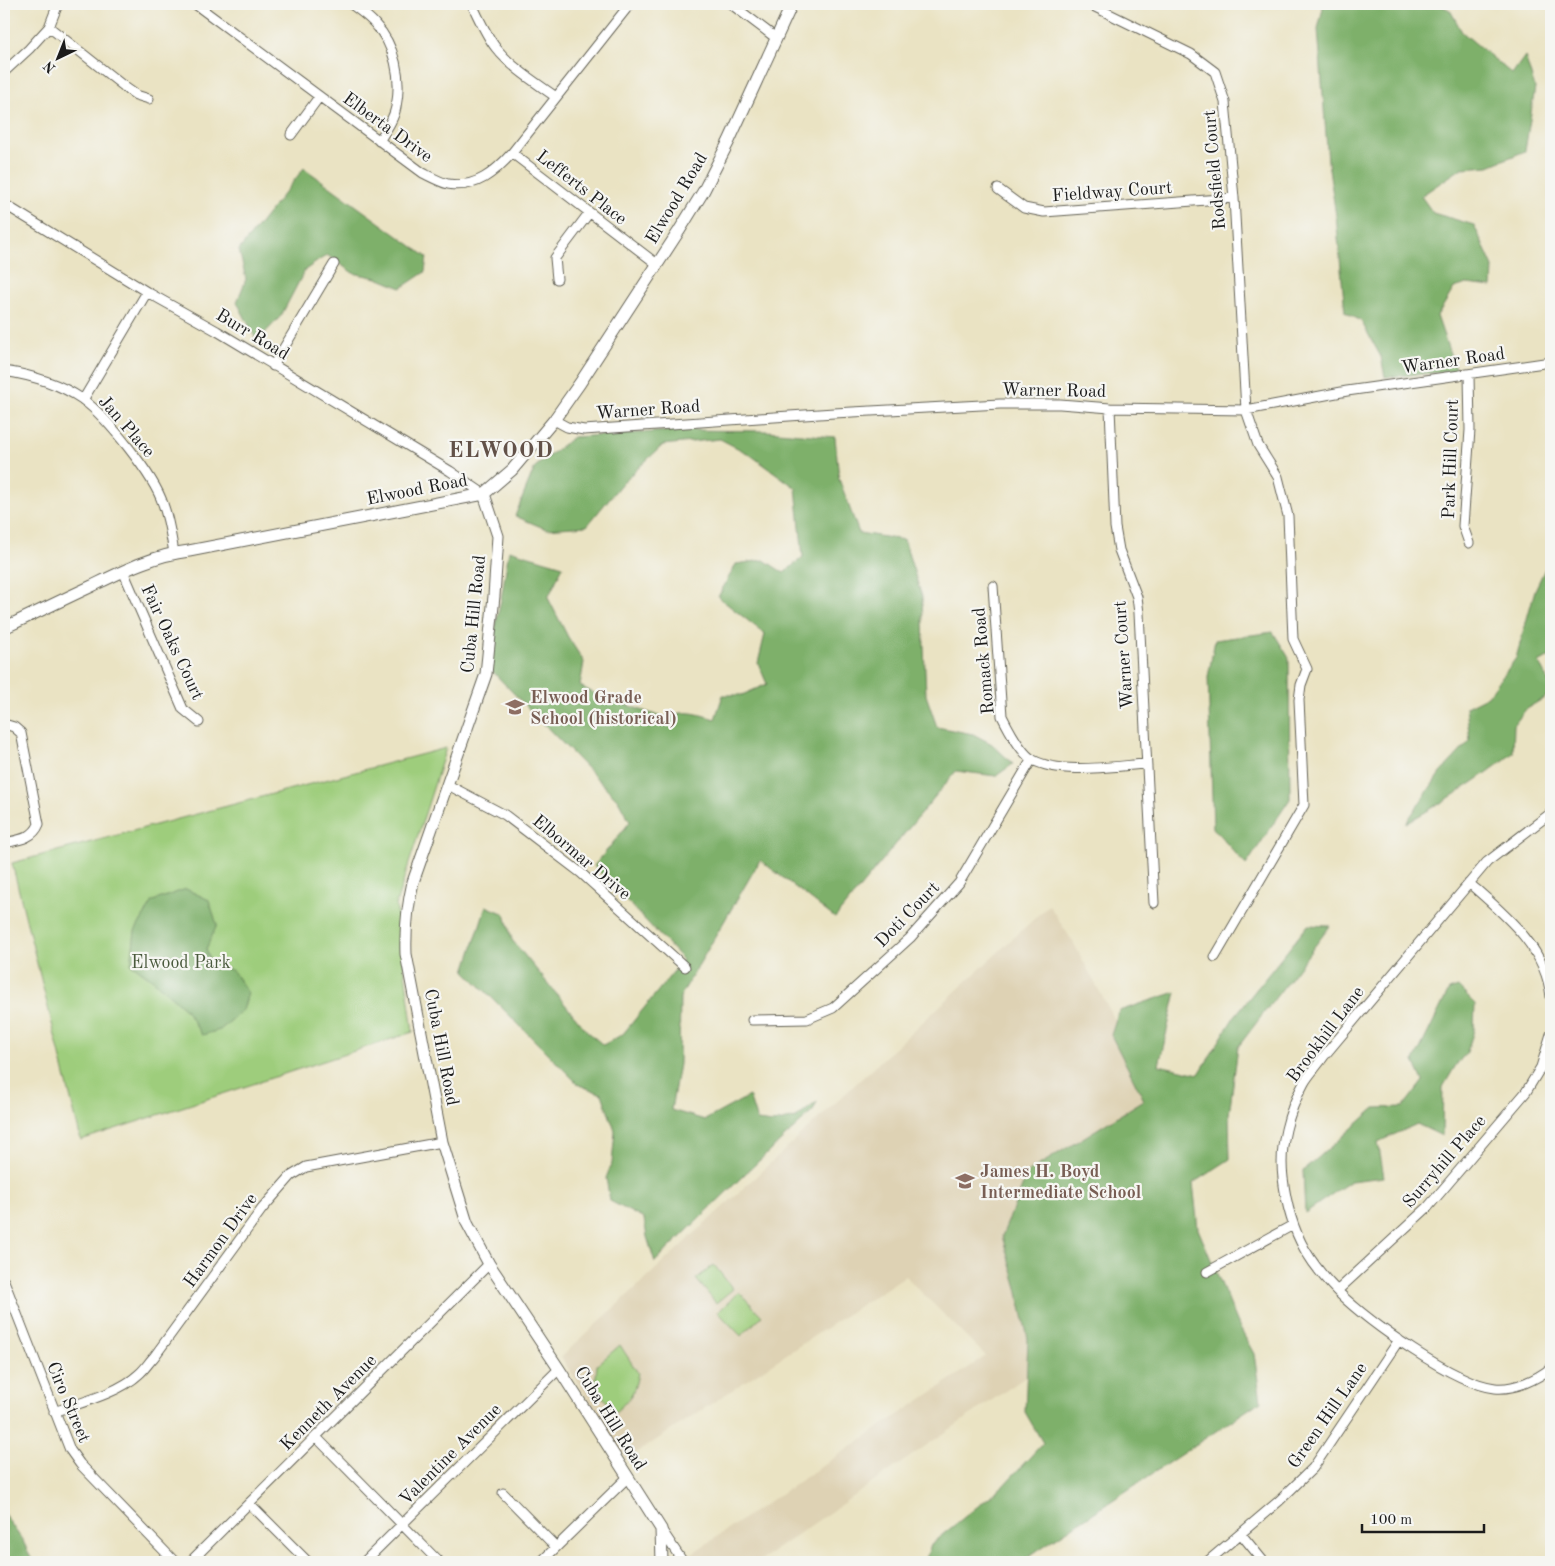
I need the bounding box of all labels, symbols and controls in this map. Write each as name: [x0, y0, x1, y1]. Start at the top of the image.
north arrow: [32, 32, 82, 82]
text: N: [41, 58, 59, 76]
street label: Elberta Drive: [339, 89, 435, 166]
street label: Rodsfield Court: [1201, 109, 1229, 231]
street label: Lefferts Place: [533, 147, 630, 228]
street label: Elwood Road: [643, 150, 711, 247]
street label: Fieldway Court: [1051, 179, 1173, 205]
street label: Burr Road: [213, 306, 292, 364]
street label: Warner Road: [1400, 345, 1506, 377]
street label: Warner Road: [1002, 381, 1106, 401]
street label: Jan Place: [95, 392, 158, 461]
street label: Warner Road: [595, 397, 701, 423]
street label: Park Hill Court: [1440, 399, 1462, 519]
district label: ELWOOD: [448, 440, 554, 462]
street label: Elwood Road: [365, 471, 469, 509]
street label: Cuba Hill Road: [459, 554, 489, 674]
street label: Fair Oaks Court: [137, 582, 207, 703]
street label: Warner Court: [1111, 600, 1137, 710]
street label: Romack Road: [970, 607, 998, 715]
place label: Elwood Grade School (historical): [530, 689, 677, 728]
school or university icon: Elwood Grade School (historical): [504, 696, 526, 718]
street label: Elbormar Drive: [529, 812, 634, 904]
street label: Doti Court: [872, 878, 943, 951]
park label: Elwood Park: [131, 954, 231, 972]
street label: Brookhill Lane: [1284, 983, 1368, 1086]
street label: Cuba Hill Road: [421, 987, 461, 1107]
street label: Surryhill Place: [1400, 1112, 1490, 1212]
place label: James H. Boyd Intermediate School: [980, 1163, 1142, 1202]
school or university icon: James H. Boyd Intermediate School: [954, 1170, 976, 1192]
street label: Harmon Drive: [181, 1190, 261, 1291]
street label: Kenneth Avenue: [277, 1351, 380, 1454]
street label: Ciro Street: [43, 1359, 93, 1445]
street label: Green Hill Lane: [1285, 1359, 1371, 1472]
street label: Cuba Hill Road: [571, 1363, 649, 1474]
street label: Valentine Avenue: [396, 1400, 505, 1509]
scale bar: [1362, 1501, 1485, 1533]
text: 100 m: [1370, 1513, 1412, 1528]

